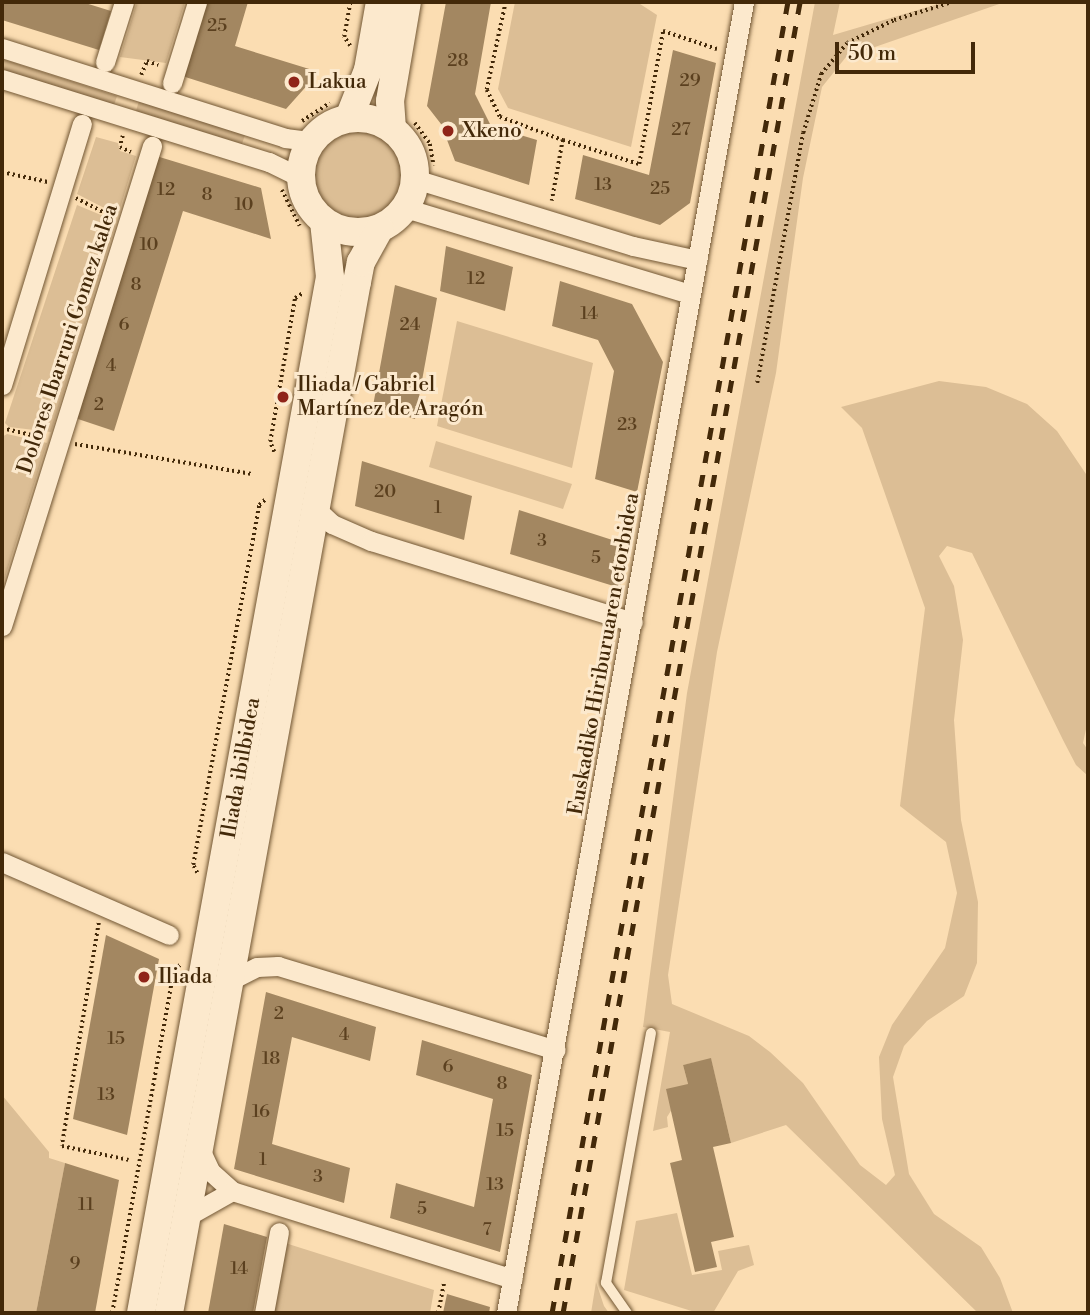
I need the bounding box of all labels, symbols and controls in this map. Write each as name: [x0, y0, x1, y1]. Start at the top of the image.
house number: 25: [207, 15, 227, 37]
scale bar: [838, 28, 978, 72]
text: 50 m: [848, 41, 896, 67]
house number: 28: [447, 50, 469, 72]
place label: Lakua: [308, 69, 367, 95]
house number: 29: [679, 70, 701, 92]
marker: Lakua: [286, 74, 302, 90]
place label: Xkeno: [462, 118, 522, 144]
house number: 27: [671, 119, 691, 141]
marker: Xkeno: [440, 123, 456, 139]
house number: 13: [594, 174, 612, 196]
house number: 25: [650, 178, 670, 200]
house number: 12: [157, 179, 175, 201]
house number: 8: [201, 184, 213, 206]
house number: 10: [234, 194, 254, 216]
street label: Dolores Ibarruri Gomez kalea: [12, 201, 124, 477]
house number: 10: [139, 234, 159, 256]
house number: 12: [467, 268, 485, 290]
house number: 8: [130, 274, 142, 296]
house number: 14: [580, 303, 598, 325]
house number: 6: [119, 314, 129, 336]
house number: 24: [399, 314, 421, 336]
house number: 4: [106, 355, 116, 377]
place label: Iliada / Gabriel Martínez de Aragón: [297, 372, 484, 422]
marker: Iliada / Gabriel Martínez de Aragón: [275, 389, 291, 405]
house number: 2: [94, 394, 104, 416]
house number: 23: [617, 414, 637, 436]
house number: 20: [374, 481, 396, 503]
street label: Euskadiko Hiriburuaren etorbidea: [563, 491, 645, 817]
house number: 1: [434, 497, 442, 519]
house number: 3: [537, 530, 547, 552]
house number: 5: [591, 547, 601, 569]
street label: Iliada ibilbidea: [216, 696, 266, 840]
place label: Iliada: [158, 964, 212, 990]
marker: Iliada: [136, 969, 152, 985]
house number: 2: [274, 1003, 284, 1025]
house number: 4: [339, 1024, 349, 1046]
house number: 15: [107, 1028, 125, 1050]
house number: 18: [262, 1048, 280, 1070]
house number: 6: [443, 1056, 453, 1078]
house number: 8: [496, 1073, 508, 1095]
house number: 13: [97, 1084, 115, 1106]
house number: 16: [252, 1101, 270, 1123]
house number: 15: [496, 1120, 514, 1142]
house number: 1: [259, 1149, 267, 1171]
house number: 3: [313, 1166, 323, 1188]
house number: 13: [486, 1174, 504, 1196]
house number: 11: [78, 1194, 94, 1216]
house number: 5: [417, 1198, 427, 1220]
house number: 7: [482, 1219, 492, 1241]
house number: 9: [70, 1253, 80, 1275]
house number: 14: [230, 1258, 248, 1280]

